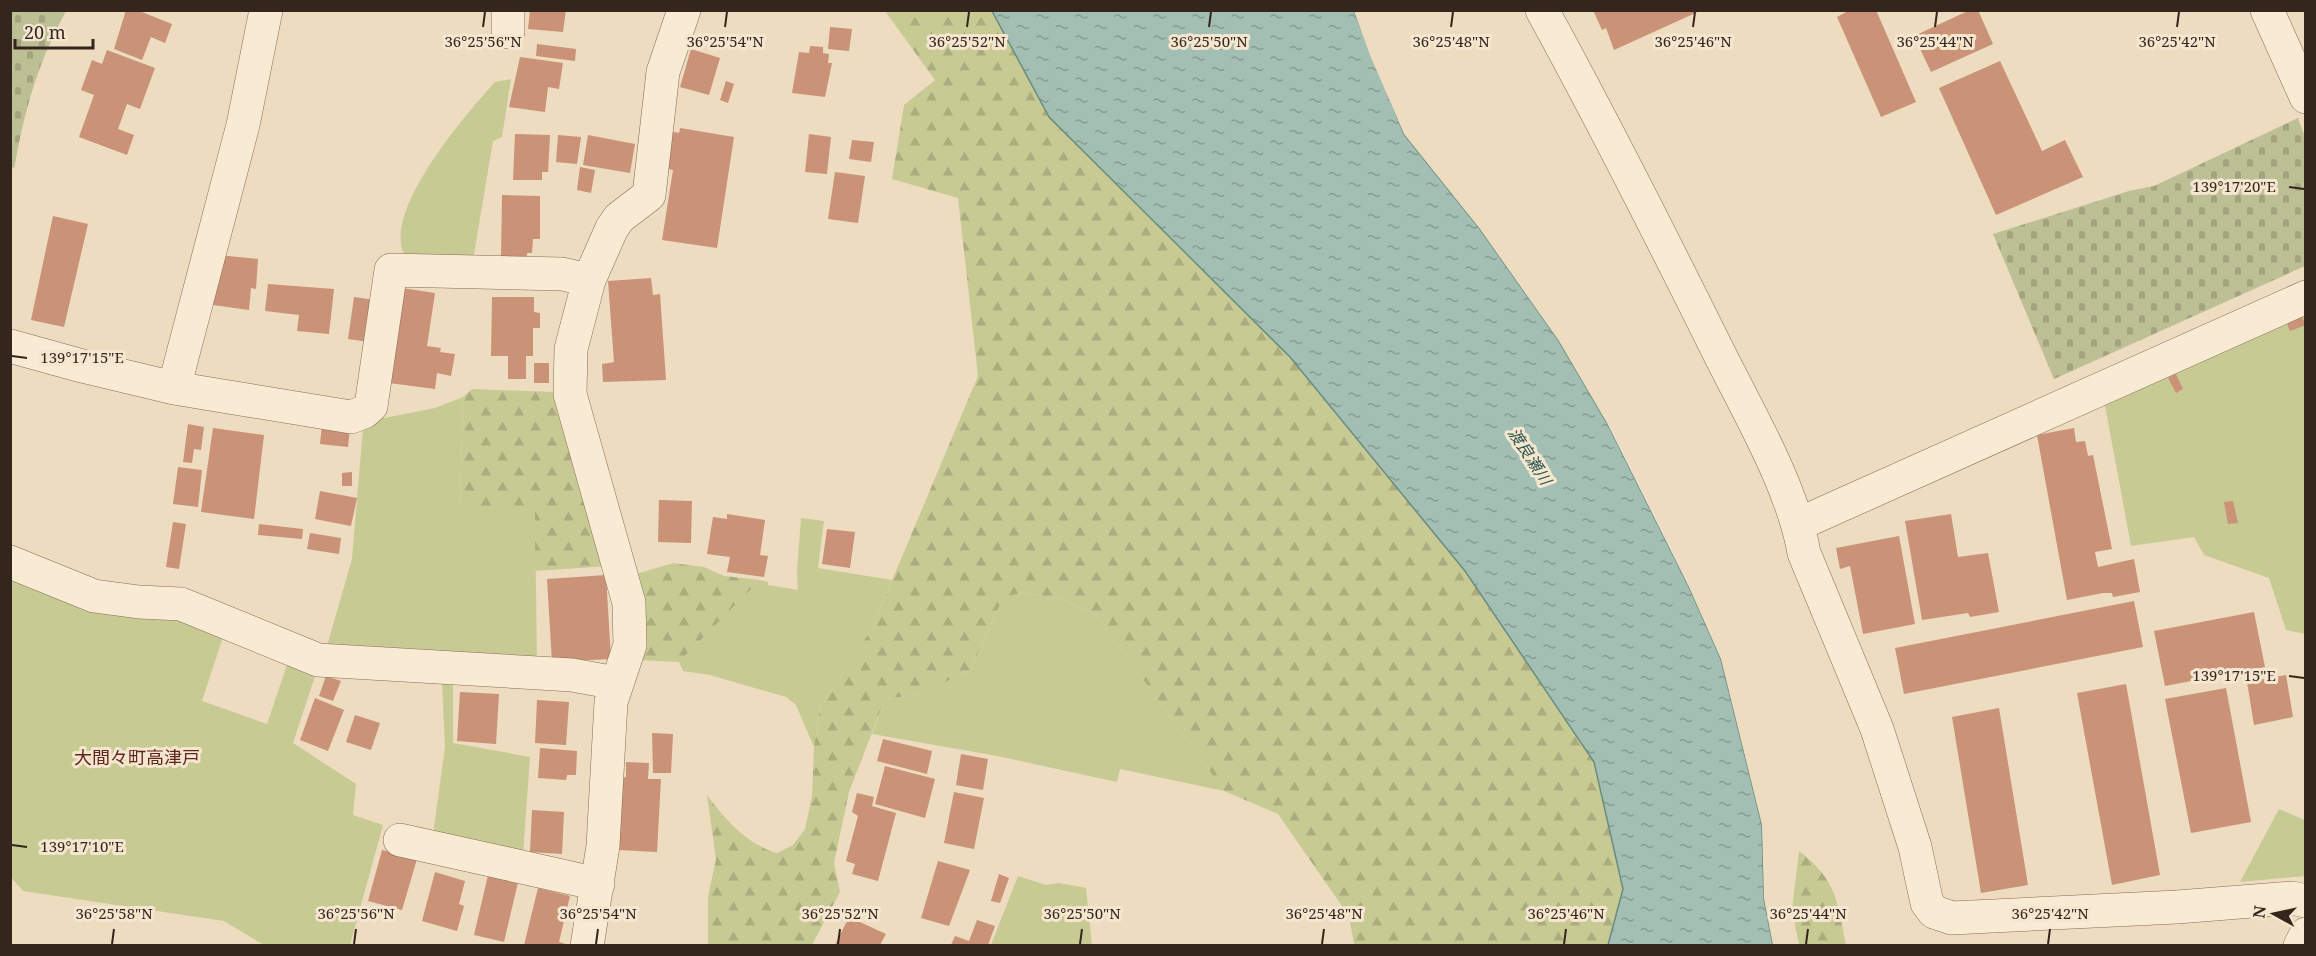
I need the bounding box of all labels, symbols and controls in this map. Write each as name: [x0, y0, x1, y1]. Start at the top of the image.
scale bar: [15, 12, 93, 50]
text: 20 m: [24, 20, 66, 44]
text: 36°25'56"N: [444, 31, 522, 51]
text: 36°25'54"N: [686, 31, 764, 51]
text: 36°25'52"N: [928, 31, 1006, 51]
text: 36°25'50"N: [1170, 31, 1248, 51]
text: 36°25'48"N: [1412, 31, 1490, 51]
text: 36°25'46"N: [1654, 31, 1732, 51]
text: 36°25'44"N: [1896, 31, 1974, 51]
text: 36°25'42"N: [2138, 31, 2216, 51]
text: 139°17'20"E: [2192, 176, 2276, 196]
text: 139°17'15"E: [40, 347, 124, 367]
water label: 渡良瀬川: [1503, 423, 1558, 490]
text: 139°17'15"E: [2192, 665, 2276, 685]
district label: 大間々町高津戸: [74, 745, 200, 769]
text: 139°17'10"E: [40, 836, 124, 856]
north arrow: [2244, 884, 2304, 944]
text: 36°25'58"N: [75, 903, 153, 923]
text: 36°25'56"N: [317, 903, 395, 923]
text: 36°25'54"N: [559, 903, 637, 923]
text: 36°25'52"N: [801, 903, 879, 923]
text: 36°25'50"N: [1043, 903, 1121, 923]
text: 36°25'48"N: [1285, 903, 1363, 923]
text: 36°25'46"N: [1527, 903, 1605, 923]
text: 36°25'44"N: [1769, 903, 1847, 923]
text: 36°25'42"N: [2011, 903, 2089, 923]
text: N: [2247, 904, 2271, 920]

